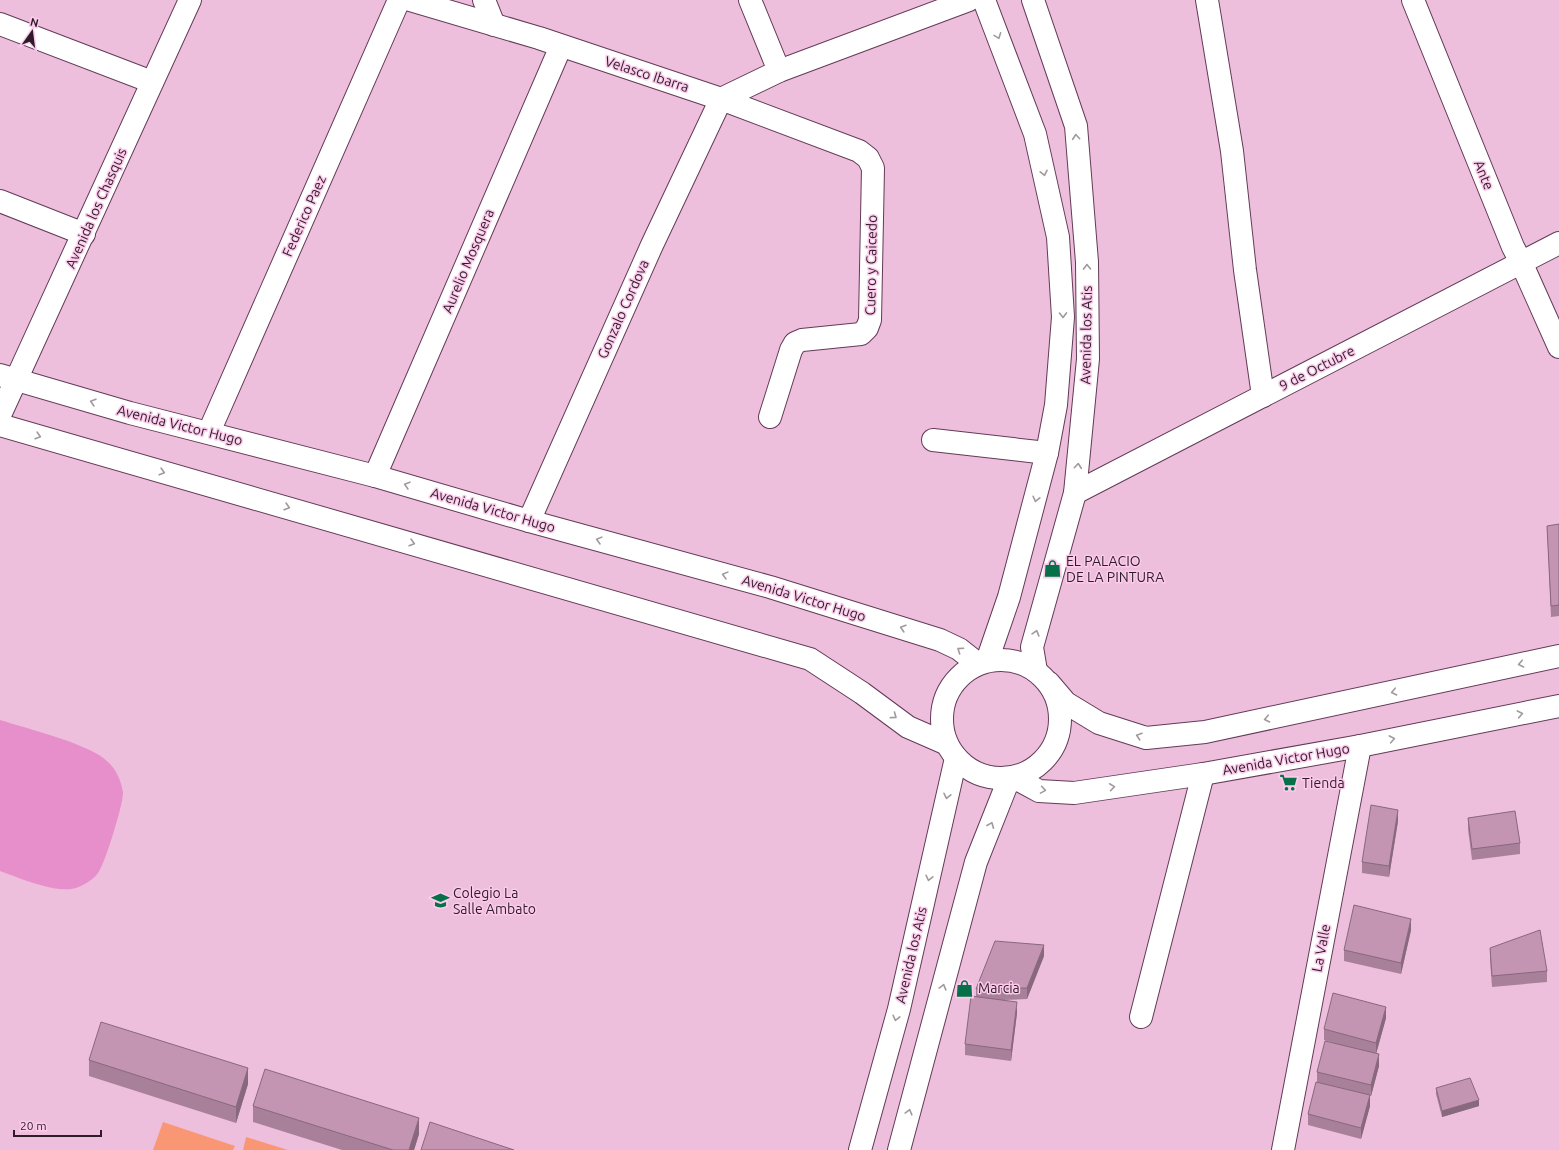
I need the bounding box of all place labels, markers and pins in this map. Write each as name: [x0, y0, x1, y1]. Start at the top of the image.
place label: EL PALACIO DE LA PINTURA: [1066, 553, 1164, 585]
shop icon: EL PALACIO DE LA PINTURA: [1043, 559, 1063, 579]
supermarket icon: Tienda: [1279, 773, 1299, 793]
place label: Tienda: [1302, 775, 1345, 791]
place label: Colegio La Salle Ambato: [453, 885, 536, 917]
school or university icon: Colegio La Salle Ambato: [430, 891, 450, 911]
shop icon: Marcia: [955, 978, 975, 998]
place label: Marcia: [978, 980, 1020, 996]

